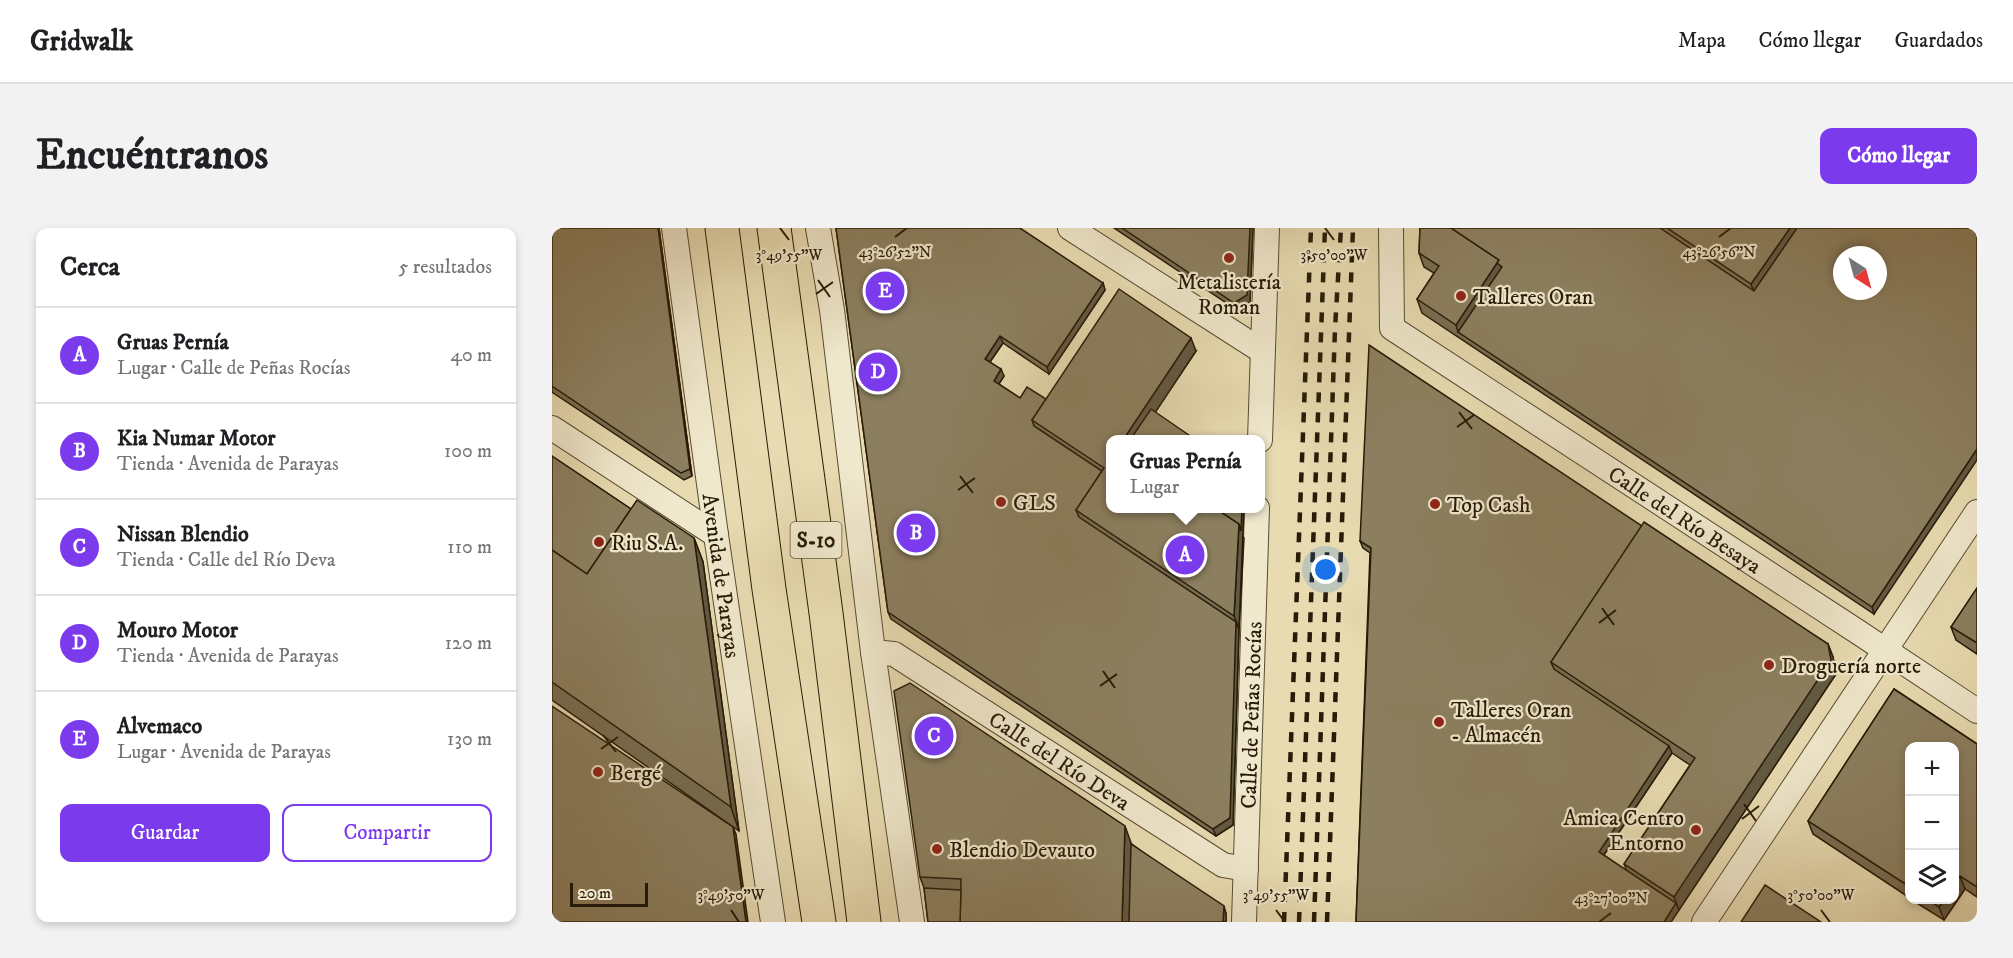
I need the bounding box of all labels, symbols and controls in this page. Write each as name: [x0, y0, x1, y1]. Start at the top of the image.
text: Gridwalk: [30, 24, 133, 59]
text: Mapa: [1678, 28, 1726, 54]
text: Cómo llegar: [1759, 28, 1861, 54]
text: Guardados: [1894, 28, 1983, 54]
button: Cómo llegar: [1820, 128, 1977, 184]
text: Encuéntranos: [36, 130, 268, 182]
text: 43°26'52"N: [859, 243, 931, 262]
text: 43°26'56"N: [1682, 243, 1756, 262]
text: 3°49'55"W: [756, 246, 822, 265]
text: 3°50'00"W: [1300, 246, 1368, 265]
north arrow: [1833, 246, 1887, 300]
text: Cerca: [60, 251, 120, 284]
marker: Metalistería Roman: [1222, 251, 1236, 265]
text: 5 resultados: [398, 255, 492, 280]
pin: E: [866, 268, 904, 314]
place label: Metalistería Roman: [1177, 269, 1282, 321]
place label: Talleres Oran: [1473, 284, 1594, 311]
marker: Talleres Oran: [1454, 289, 1468, 303]
text: Gruas Pernía: [117, 329, 229, 356]
text: A: [73, 343, 86, 368]
text: 40 m: [450, 343, 492, 368]
pin: D: [858, 350, 898, 394]
text: Lugar · Calle de Peñas Rocías: [117, 356, 350, 381]
text: Kia Numar Motor: [117, 425, 276, 452]
popup: [1106, 435, 1265, 513]
text: B: [73, 439, 86, 464]
text: 100 m: [444, 439, 492, 464]
text: Gruas Pernía: [1130, 448, 1241, 475]
text: Tienda · Avenida de Parayas: [117, 452, 339, 477]
street label: Calle del Río Besaya: [1603, 461, 1767, 581]
text: Lugar: [1130, 475, 1179, 500]
place label: GLS: [1013, 490, 1056, 517]
street label: Avenida de Parayas: [695, 492, 746, 660]
place label: Top Cash: [1447, 492, 1531, 519]
marker: GLS: [994, 495, 1008, 509]
marker: Top Cash: [1428, 497, 1442, 511]
pin: B: [896, 510, 936, 556]
text: Nissan Blendio: [117, 521, 249, 548]
road number: S-10: [790, 522, 842, 558]
place label: Riu S.A.: [611, 530, 683, 557]
pin: A: [1166, 532, 1204, 578]
text: C: [73, 535, 86, 560]
text: 110 m: [447, 535, 492, 560]
marker: Riu S.A.: [592, 535, 606, 549]
text: Tienda · Calle del Río Deva: [117, 548, 336, 573]
your location: [1311, 555, 1340, 584]
text: Mouro Motor: [117, 617, 238, 644]
street label: Calle de Peñas Rocías: [1236, 621, 1268, 809]
text: D: [72, 631, 87, 656]
text: 120 m: [445, 631, 492, 656]
text: Tienda · Avenida de Parayas: [117, 644, 339, 669]
place label: Droguería norte: [1781, 653, 1921, 680]
marker: Droguería norte: [1762, 658, 1776, 672]
place label: Talleres Oran - Almacén: [1451, 697, 1572, 749]
street label: Calle del Río Deva: [983, 706, 1135, 817]
text: Alvemaco: [117, 713, 202, 740]
pin: C: [914, 714, 953, 758]
marker: Talleres Oran - Almacén: [1432, 715, 1446, 729]
text: E: [72, 727, 87, 752]
text: 130 m: [447, 727, 492, 752]
text: Lugar · Avenida de Parayas: [117, 740, 331, 765]
map controls: [1905, 742, 1959, 904]
button: +: [1905, 742, 1959, 796]
place label: Bergé: [610, 760, 661, 787]
marker: Bergé: [591, 765, 605, 779]
button: −: [1905, 796, 1959, 850]
button: Guardar: [60, 804, 270, 862]
button: Compartir: [282, 804, 492, 862]
place label: Amica Centro Entorno: [1563, 805, 1684, 857]
marker: Amica Centro Entorno: [1689, 823, 1703, 837]
place label: Blendio Devauto: [949, 837, 1095, 864]
marker: Blendio Devauto: [930, 842, 944, 856]
button: layers: [1905, 850, 1959, 904]
scale bar: [570, 880, 648, 908]
text: 20 m: [579, 883, 611, 903]
text: 3°49'50"W: [697, 886, 765, 905]
text: 3°49'55"W: [1243, 886, 1309, 905]
text: 3°50'00"W: [1787, 886, 1855, 905]
text: 43°27'00"N: [1574, 889, 1648, 908]

